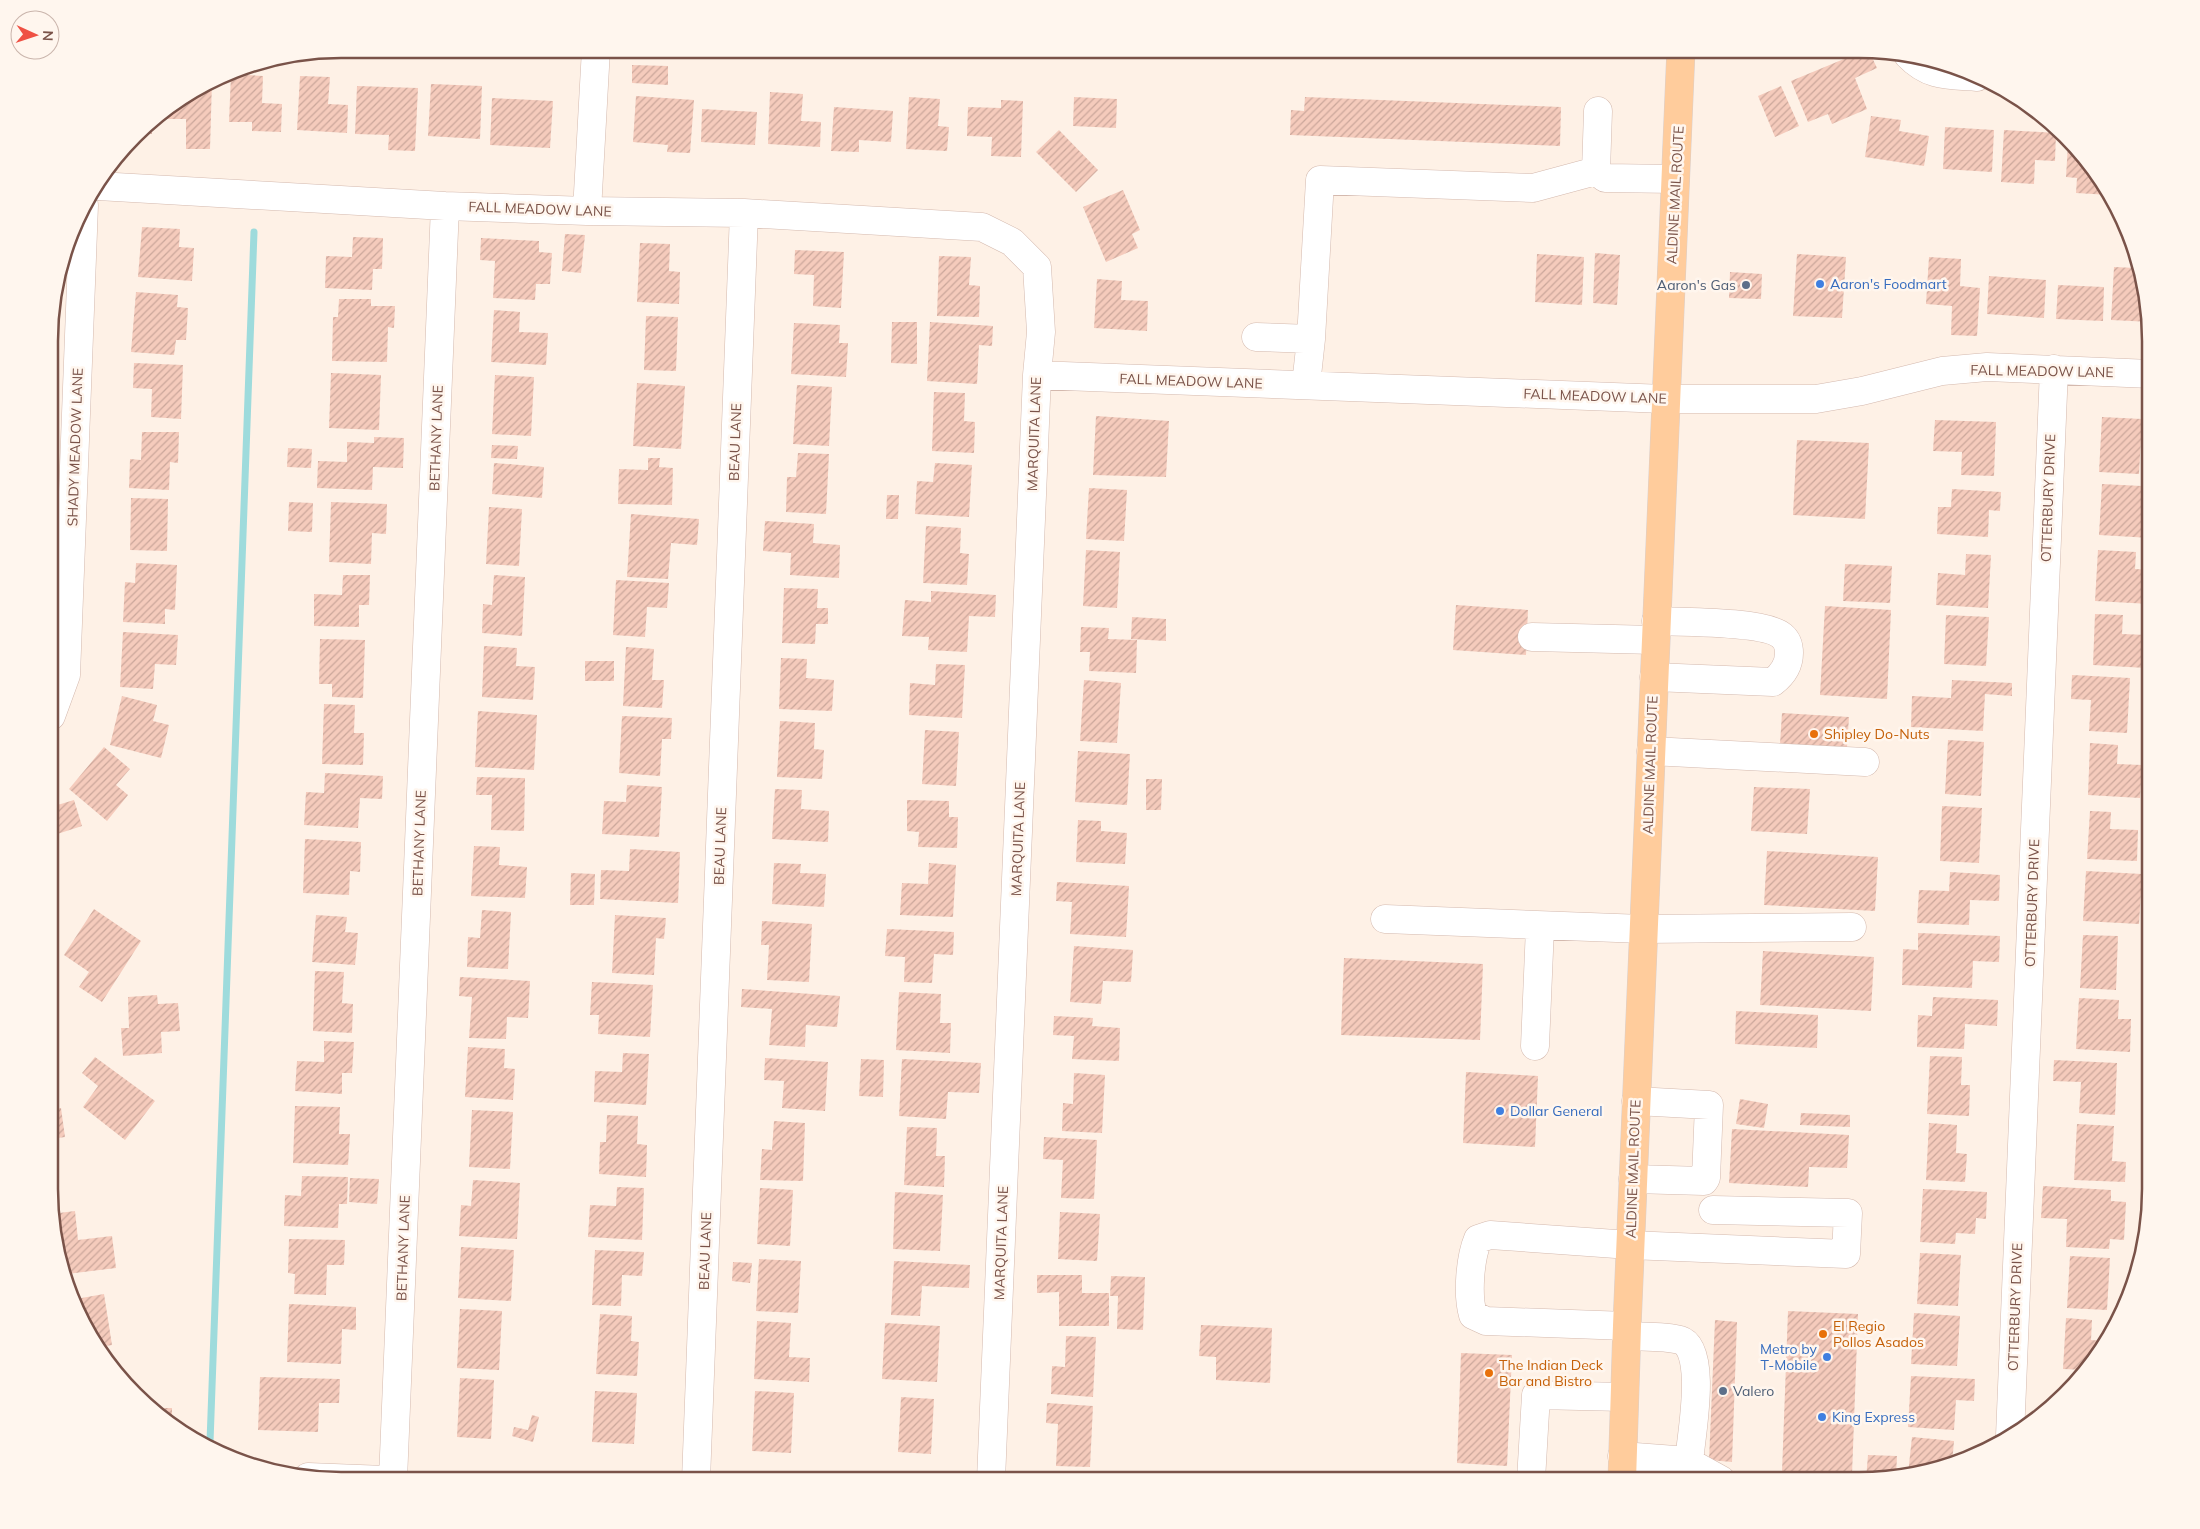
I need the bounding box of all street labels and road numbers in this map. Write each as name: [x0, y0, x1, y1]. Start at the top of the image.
street label: ALDINE MAIL ROUTE: [1662, 125, 1688, 265]
street label: FALL MEADOW LANE: [468, 198, 612, 220]
street label: FALL MEADOW LANE: [1970, 361, 2114, 381]
street label: SHADY MEADOW LANE: [63, 367, 87, 527]
street label: FALL MEADOW LANE: [1119, 370, 1263, 392]
street label: MARQUITA LANE: [1023, 377, 1045, 491]
street label: BETHANY LANE: [425, 385, 447, 491]
street label: FALL MEADOW LANE: [1523, 385, 1667, 407]
street label: BEAU LANE: [725, 403, 745, 481]
street label: OTTERBURY DRIVE: [2037, 433, 2059, 563]
street label: ALDINE MAIL ROUTE: [1639, 695, 1661, 835]
street label: MARQUITA LANE: [1007, 782, 1029, 896]
street label: BETHANY LANE: [408, 790, 430, 896]
street label: BEAU LANE: [710, 807, 730, 885]
street label: OTTERBURY DRIVE: [2021, 838, 2043, 968]
street label: ALDINE MAIL ROUTE: [1622, 1099, 1644, 1239]
street label: MARQUITA LANE: [990, 1186, 1012, 1300]
street label: BETHANY LANE: [392, 1195, 414, 1301]
street label: BEAU LANE: [695, 1212, 715, 1290]
street label: OTTERBURY DRIVE: [2004, 1242, 2026, 1372]

